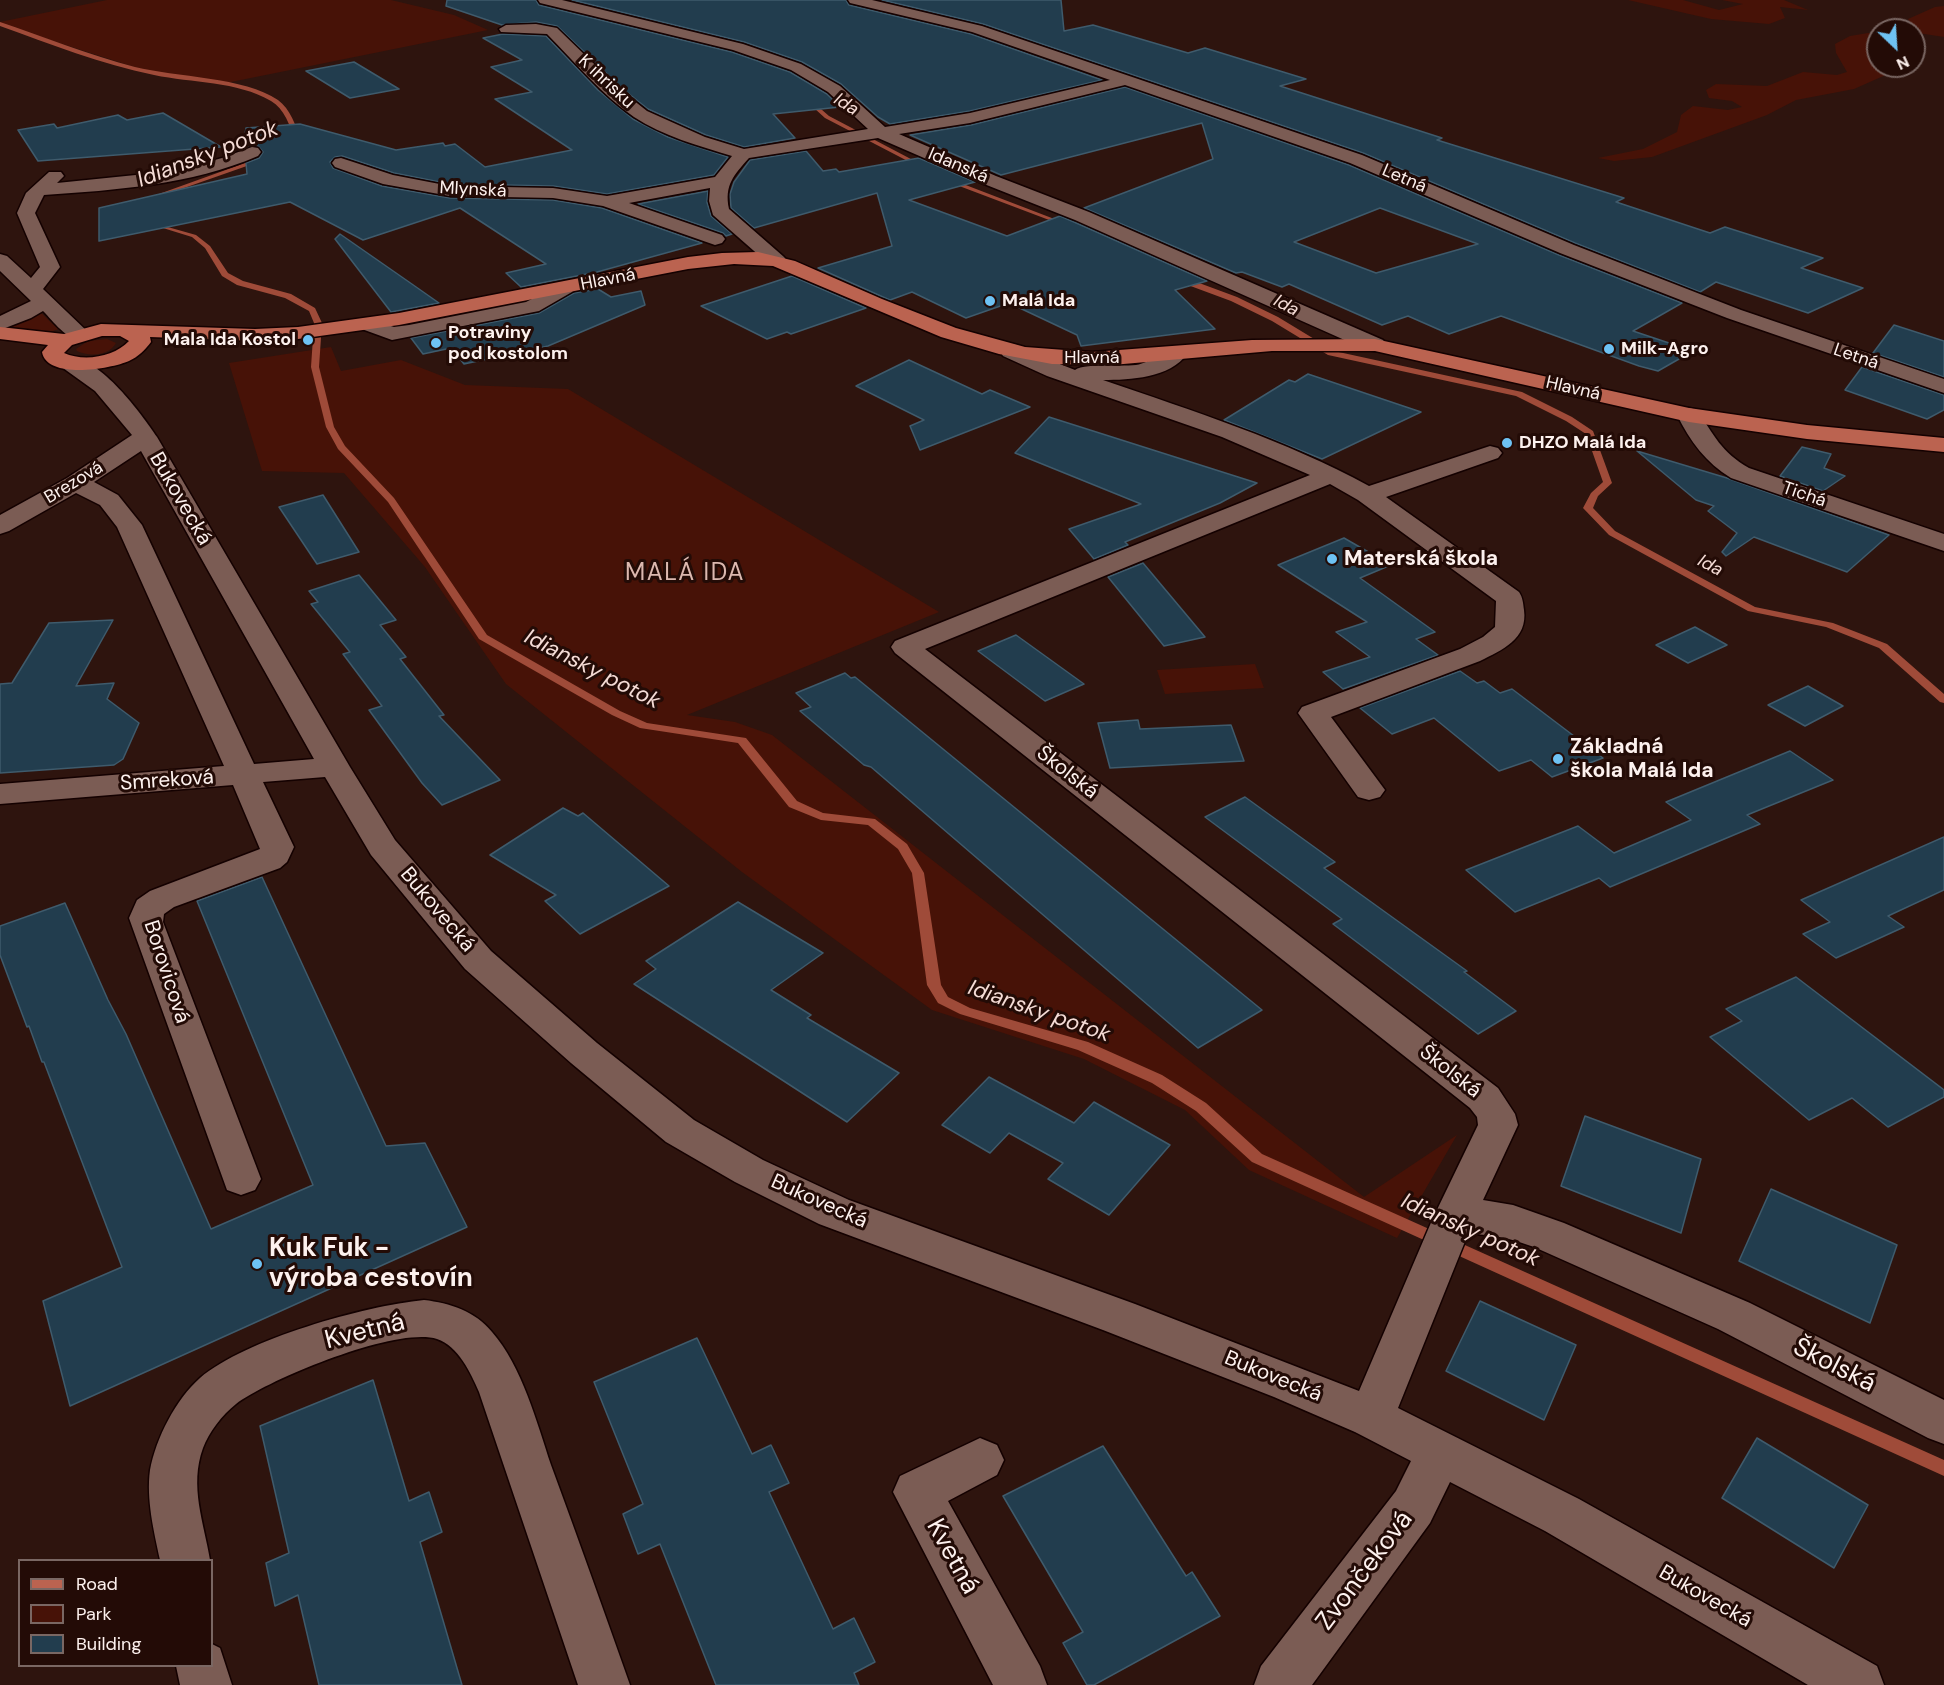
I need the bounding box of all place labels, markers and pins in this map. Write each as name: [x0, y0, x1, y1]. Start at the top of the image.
place label: Malá Ida: [1002, 290, 1075, 312]
marker: Malá Ida: [983, 294, 997, 308]
place label: Potraviny pod kostolom: [448, 322, 568, 364]
place label: Mala Ida Kostol: [164, 329, 296, 351]
marker: Mala Ida Kostol: [301, 333, 315, 347]
marker: Potraviny pod kostolom: [429, 336, 443, 350]
place label: Milk-Agro: [1621, 338, 1709, 360]
marker: Milk-Agro: [1602, 342, 1616, 356]
place label: DHZO Malá Ida: [1519, 432, 1646, 454]
marker: DHZO Malá Ida: [1500, 436, 1514, 450]
place label: Materská škola: [1344, 546, 1498, 572]
marker: Materská škola: [1325, 552, 1339, 566]
place label: Základná škola Malá Ida: [1570, 734, 1714, 784]
marker: Základná škola Malá Ida: [1551, 752, 1565, 766]
place label: Kuk Fuk - výroba cestovín: [269, 1233, 473, 1294]
marker: Kuk Fuk - výroba cestovín: [250, 1257, 264, 1271]

